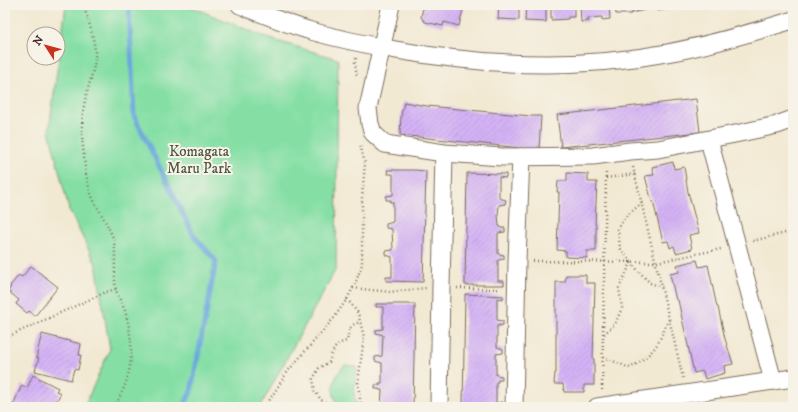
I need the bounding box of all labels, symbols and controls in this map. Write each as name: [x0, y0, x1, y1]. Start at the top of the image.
north arrow: [26, 26, 66, 66]
text: N: [30, 33, 47, 48]
park label: Komagata Maru Park: [167, 142, 232, 178]

